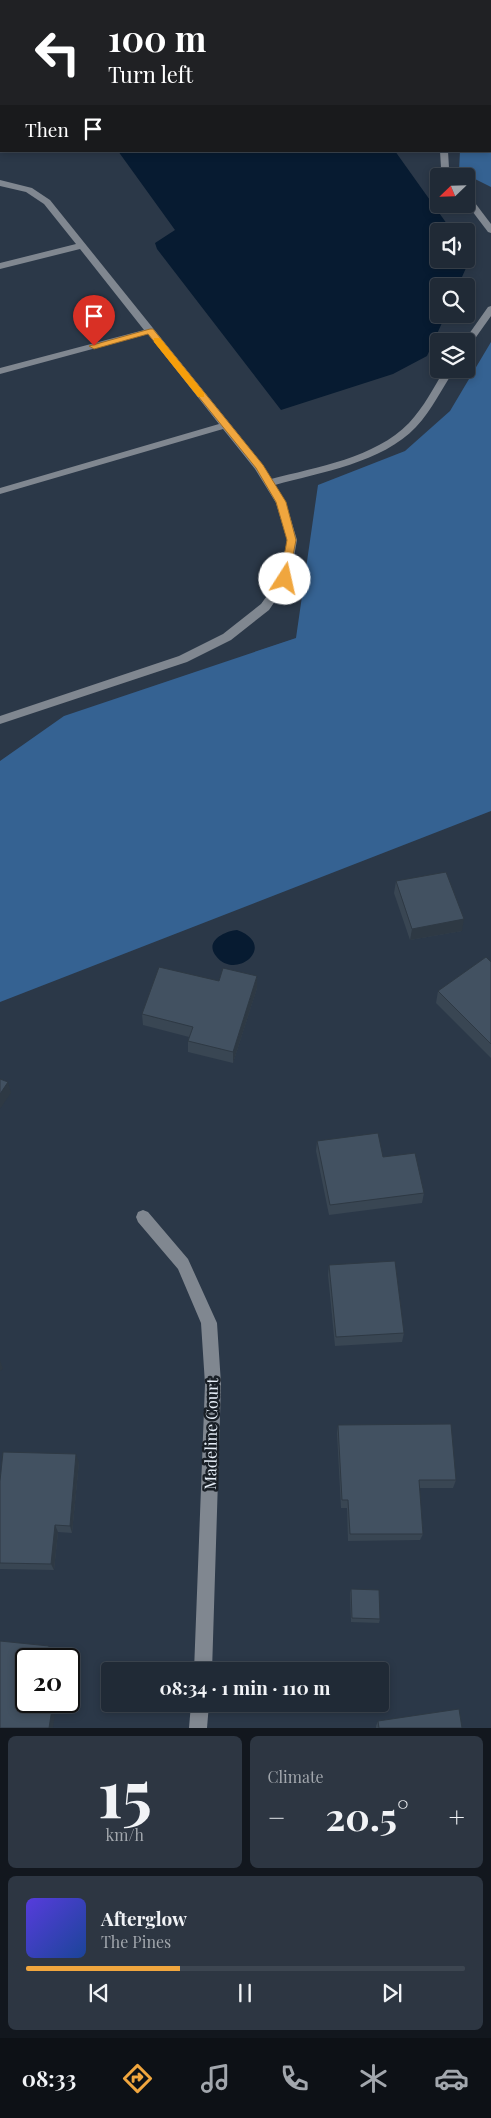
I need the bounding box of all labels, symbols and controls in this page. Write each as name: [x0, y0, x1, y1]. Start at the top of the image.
text: 100 m: [108, 14, 206, 61]
icon: left: [25, 20, 90, 85]
text: Turn left: [108, 59, 193, 89]
icon: arrive: [79, 115, 107, 143]
text: Then: [25, 116, 69, 142]
north arrow: [430, 168, 475, 212]
map controls: [430, 168, 475, 378]
button: sound: [430, 223, 475, 268]
button: search: [430, 278, 475, 323]
pin: [73, 295, 115, 346]
icon: arrive: [80, 302, 108, 330]
button: layers: [430, 333, 475, 378]
position arrow: [258, 552, 310, 604]
street label: Madeline Court: [199, 1377, 222, 1490]
speed limit sign: 20: [15, 1648, 80, 1713]
text: 08:34 · 1 min · 110 m: [160, 1674, 330, 1700]
text: 15: [98, 1748, 152, 1834]
text: Climate: [268, 1766, 324, 1787]
text: 20.5°: [325, 1790, 409, 1841]
text: −: [268, 1798, 286, 1835]
text: +: [449, 1798, 465, 1835]
text: km/h: [106, 1824, 144, 1845]
text: Afterglow: [101, 1905, 187, 1931]
text: The Pines: [101, 1931, 171, 1952]
icon: previous: [85, 1979, 113, 2007]
icon: pause: [231, 1979, 259, 2007]
icon: next: [378, 1979, 406, 2007]
icon: directions: [120, 2061, 155, 2096]
icon: music: [198, 2061, 233, 2096]
icon: phone: [277, 2061, 312, 2096]
icon: climate: [356, 2061, 391, 2096]
icon: car: [434, 2061, 469, 2096]
text: 08:33: [22, 2063, 76, 2093]

